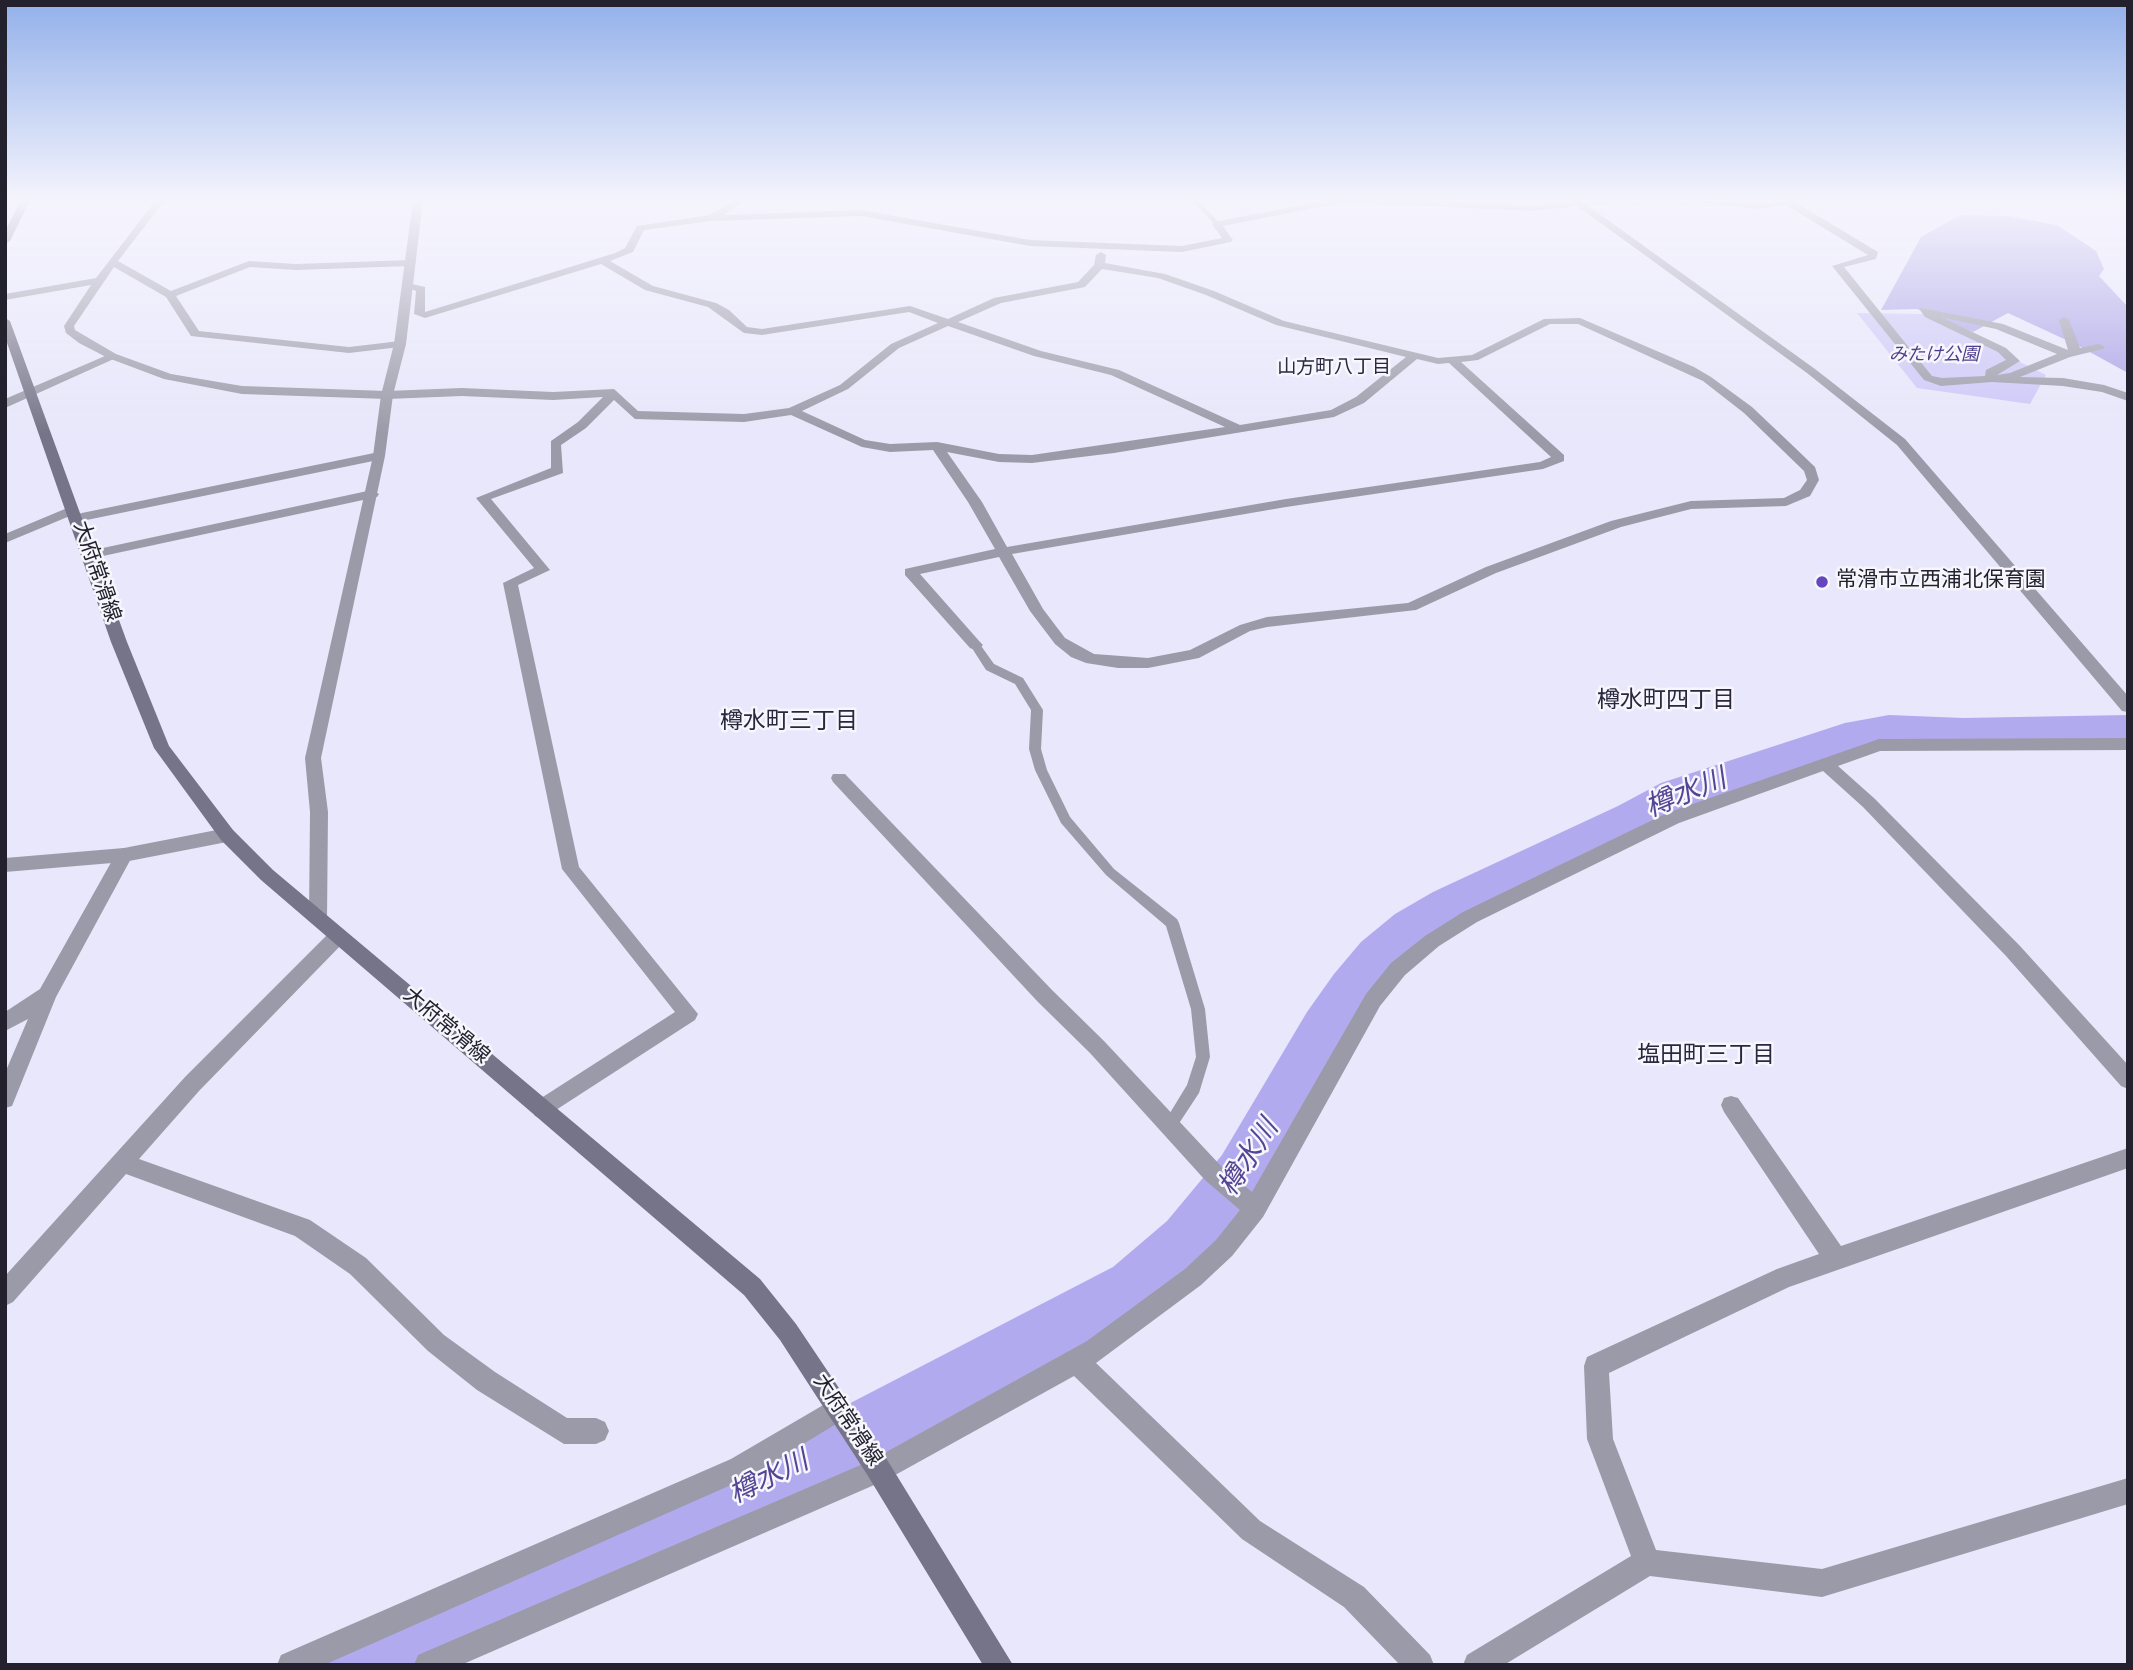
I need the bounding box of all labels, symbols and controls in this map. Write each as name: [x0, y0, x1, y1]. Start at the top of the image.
park label: みたけ公園: [1889, 345, 1979, 367]
district label: 山方町八丁目: [1277, 358, 1391, 380]
street label: 大府常滑線: [66, 518, 124, 626]
place label: 常滑市立西浦北保育園: [1836, 569, 2046, 595]
marker: 常滑市立西浦北保育園: [1814, 574, 1830, 590]
district label: 樽水町四丁目: [1597, 688, 1735, 716]
district label: 樽水町三丁目: [720, 709, 858, 737]
water label: 樽水川: [1642, 765, 1732, 827]
street label: 大府常滑線: [397, 984, 493, 1070]
district label: 塩田町三丁目: [1637, 1043, 1775, 1071]
water label: 樽水川: [1214, 1115, 1288, 1203]
street label: 大府常滑線: [806, 1370, 886, 1472]
water label: 樽水川: [725, 1446, 815, 1514]

